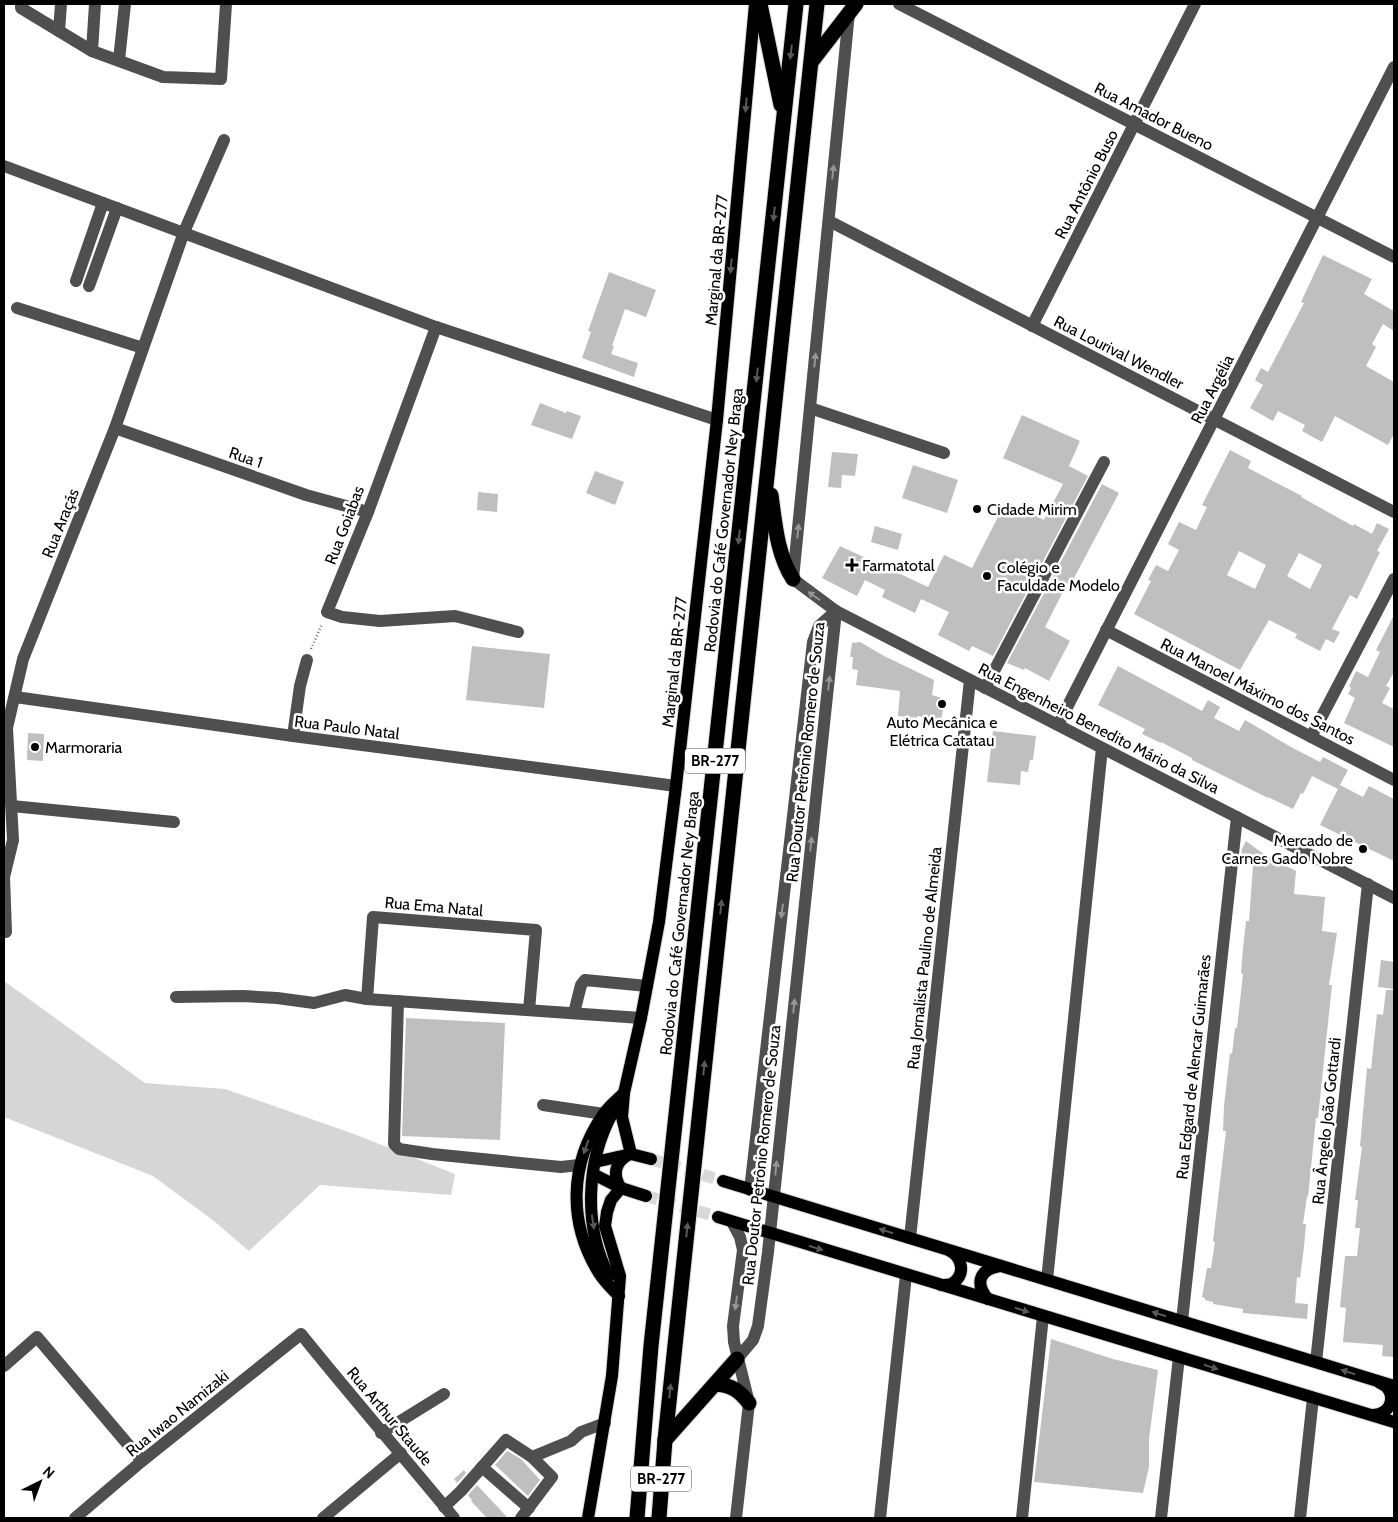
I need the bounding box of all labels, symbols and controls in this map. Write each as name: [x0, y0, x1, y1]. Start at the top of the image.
one-way arrow: [787, 45, 795, 61]
street label: Rua Amador Bueno: [1091, 78, 1217, 155]
one-way arrow: [742, 97, 750, 113]
street label: Rua Antônio Buso: [1051, 126, 1122, 242]
one-way arrow: [829, 164, 837, 180]
street label: Marginal da BR-277: [701, 194, 732, 326]
one-way arrow: [770, 206, 778, 222]
one-way arrow: [727, 259, 735, 275]
street label: Rua Lourival Wendler: [1051, 312, 1188, 394]
one-way arrow: [811, 351, 819, 367]
street label: Rua Argélia: [1187, 351, 1238, 427]
one-way arrow: [753, 368, 761, 384]
street label: Rodovia do Café Governador Ney Braga: [700, 387, 747, 653]
street label: Rua 1: [227, 443, 265, 472]
street label: Rua Goiabas: [321, 483, 368, 567]
street label: Rua Araçás: [38, 485, 83, 561]
place label: Cidade Mirim: [987, 500, 1077, 519]
marker: Cidade Mirim: [971, 503, 983, 515]
one-way arrow: [794, 523, 802, 539]
one-way arrow: [735, 529, 743, 545]
place label: Farmatotal: [862, 556, 935, 575]
place label: Colégio e Faculdade Modelo: [997, 558, 1120, 595]
marker: Farmatotal: [846, 559, 858, 571]
marker: Colégio e Faculdade Modelo: [981, 570, 993, 582]
one-way arrow: [808, 591, 821, 601]
street label: Marginal da BR-277: [658, 596, 691, 728]
street label: Rua Doutor Petrônio Romero de Souza: [782, 621, 829, 883]
street label: Rua Manoel Máximo dos Santos: [1157, 634, 1358, 749]
street label: Rua Engenheiro Benedito Mário da Silva: [975, 659, 1223, 798]
one-way arrow: [825, 675, 833, 691]
marker: Auto Mecânica e Elétrica Catatau: [936, 698, 948, 710]
street label: Rua Paulo Natal: [293, 712, 401, 743]
place label: Auto Mecânica e Elétrica Catatau: [887, 713, 997, 750]
place label: Marmoraria: [45, 738, 123, 757]
marker: Marmoraria: [29, 741, 41, 753]
road number: BR-277: [685, 748, 745, 774]
street label: Rodovia do Café Governador Ney Braga: [656, 790, 703, 1056]
place label: Mercado de Carnes Gado Nobre: [1222, 831, 1353, 868]
one-way arrow: [807, 836, 815, 852]
marker: Mercado de Carnes Gado Nobre: [1357, 843, 1369, 855]
street label: Rua Jornalista Paulino de Almeida: [903, 845, 946, 1070]
street label: Rua Ema Natal: [384, 893, 484, 920]
one-way arrow: [717, 898, 725, 914]
one-way arrow: [778, 904, 786, 920]
street label: Rua Edgard de Alencar Guimarães: [1172, 953, 1215, 1180]
one-way arrow: [790, 998, 798, 1014]
street label: Rua Doutor Petrônio Romero de Souza: [738, 1024, 785, 1286]
street label: Rua Ângelo João Gottardi: [1308, 1037, 1345, 1206]
one-way arrow: [700, 1060, 708, 1076]
one-way arrow: [582, 1139, 589, 1154]
one-way arrow: [772, 1159, 780, 1175]
one-way arrow: [590, 1215, 598, 1231]
one-way arrow: [683, 1221, 691, 1237]
one-way arrow: [878, 1227, 893, 1235]
one-way arrow: [809, 1244, 824, 1252]
one-way arrow: [731, 1296, 739, 1312]
one-way arrow: [1015, 1306, 1030, 1314]
one-way arrow: [1151, 1310, 1166, 1318]
street label: Rua Arthur Staude: [343, 1363, 436, 1469]
one-way arrow: [1203, 1363, 1218, 1371]
street label: Rua Iwao Namizaki: [122, 1366, 233, 1461]
one-way arrow: [1340, 1368, 1355, 1375]
one-way arrow: [666, 1383, 674, 1399]
north arrow: [15, 1457, 65, 1507]
text: N: [39, 1462, 58, 1482]
road number: BR-277: [631, 1466, 691, 1492]

